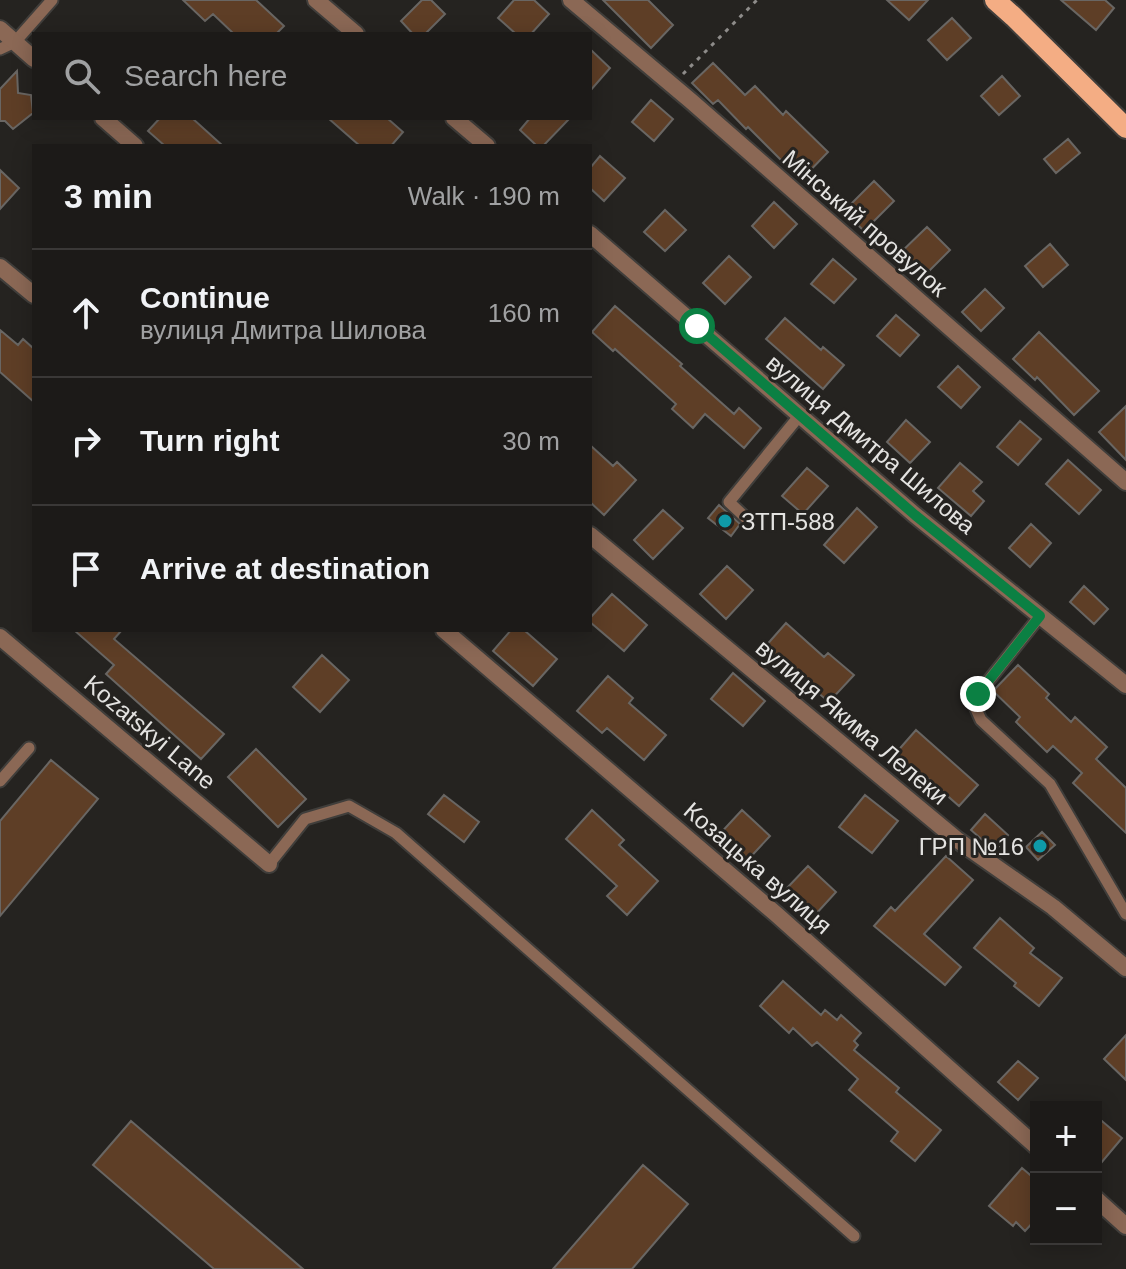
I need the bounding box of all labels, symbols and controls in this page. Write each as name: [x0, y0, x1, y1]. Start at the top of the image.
search box: [32, 32, 592, 120]
icon: search: [60, 54, 104, 98]
text: Search here: [124, 59, 287, 92]
street label: Мінський провулок: [777, 144, 953, 302]
text: 3 min: [64, 177, 153, 215]
text: Walk · 190 m: [408, 181, 560, 211]
text: Continue: [140, 281, 270, 314]
icon: ahead: [64, 291, 108, 335]
text: 160 m: [488, 298, 560, 328]
route start: [679, 308, 715, 344]
text: вулиця Дмитра Шилова: [140, 315, 426, 345]
street label: вулиця Дмитра Шилова: [761, 349, 981, 540]
icon: right: [64, 419, 108, 463]
text: Turn right: [140, 424, 279, 457]
text: 30 m: [502, 426, 560, 456]
place label: ЗТП-588: [741, 508, 835, 535]
marker: ЗТП-588: [716, 512, 734, 530]
icon: arrive: [64, 547, 108, 591]
text: Arrive at destination: [140, 552, 430, 585]
street label: вулиця Якима Лелеки: [751, 634, 953, 810]
street label: Kozatskyi Lane: [79, 669, 221, 795]
route end: [960, 676, 996, 712]
street label: Козацька вулиця: [679, 797, 837, 939]
place label: ГРП №16: [919, 833, 1024, 860]
marker: ГРП №16: [1031, 837, 1049, 855]
map controls: [1030, 1101, 1102, 1245]
button: +: [1030, 1101, 1102, 1173]
button: −: [1030, 1173, 1102, 1245]

